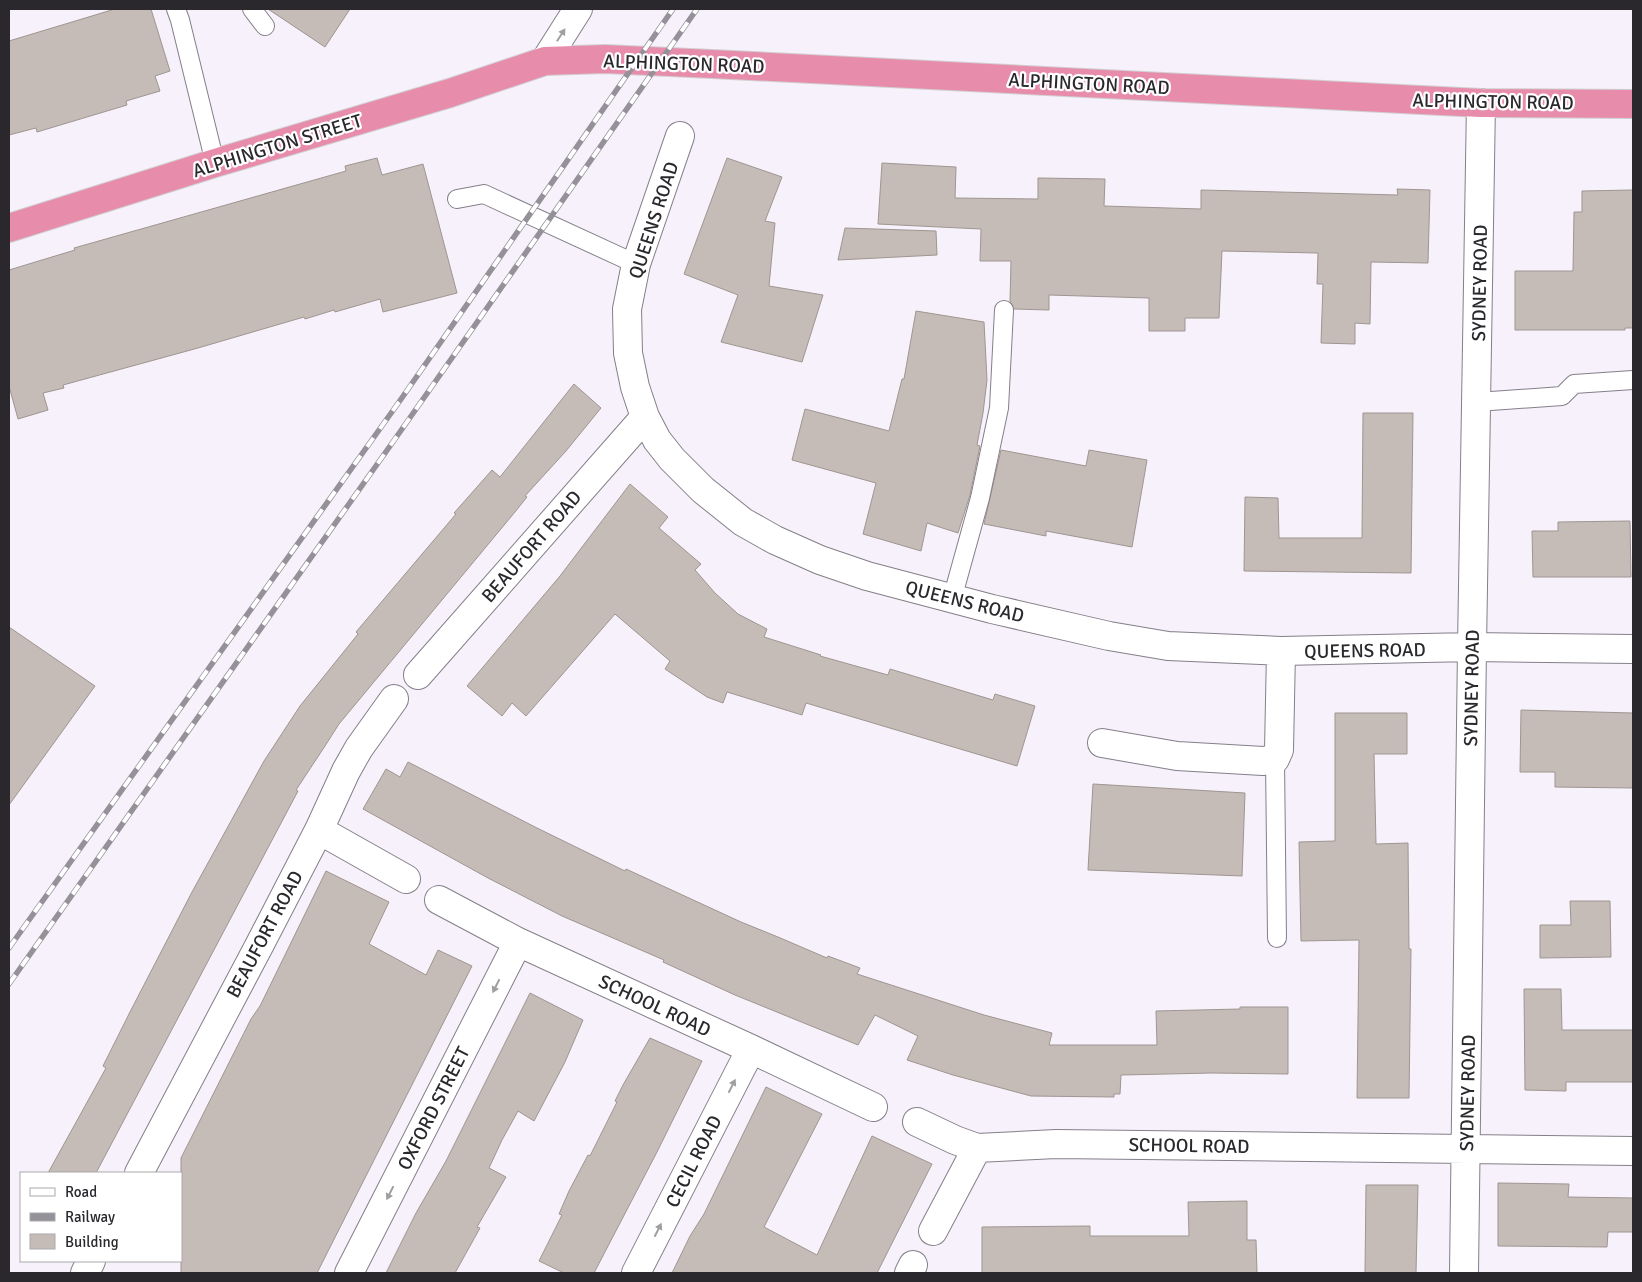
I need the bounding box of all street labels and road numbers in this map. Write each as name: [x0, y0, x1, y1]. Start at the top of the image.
street label: ALPHINGTON ROAD: [603, 49, 765, 79]
street label: ALPHINGTON ROAD: [1008, 68, 1170, 100]
street label: ALPHINGTON ROAD: [1412, 89, 1574, 115]
street label: ALPHINGTON STREET: [190, 109, 365, 183]
street label: QUEENS ROAD: [624, 159, 684, 282]
street label: SYDNEY ROAD: [1467, 224, 1493, 342]
street label: BEAUFORT ROAD: [477, 486, 587, 608]
street label: QUEENS ROAD: [903, 576, 1027, 628]
street label: SYDNEY ROAD: [1459, 629, 1485, 747]
street label: QUEENS ROAD: [1304, 638, 1426, 664]
street label: BEAUFORT ROAD: [221, 867, 308, 1002]
street label: SCHOOL ROAD: [595, 969, 714, 1042]
street label: SYDNEY ROAD: [1455, 1034, 1481, 1152]
street label: OXFORD STREET: [393, 1042, 476, 1174]
street label: CECIL ROAD: [660, 1111, 727, 1212]
street label: SCHOOL ROAD: [1128, 1133, 1250, 1159]

